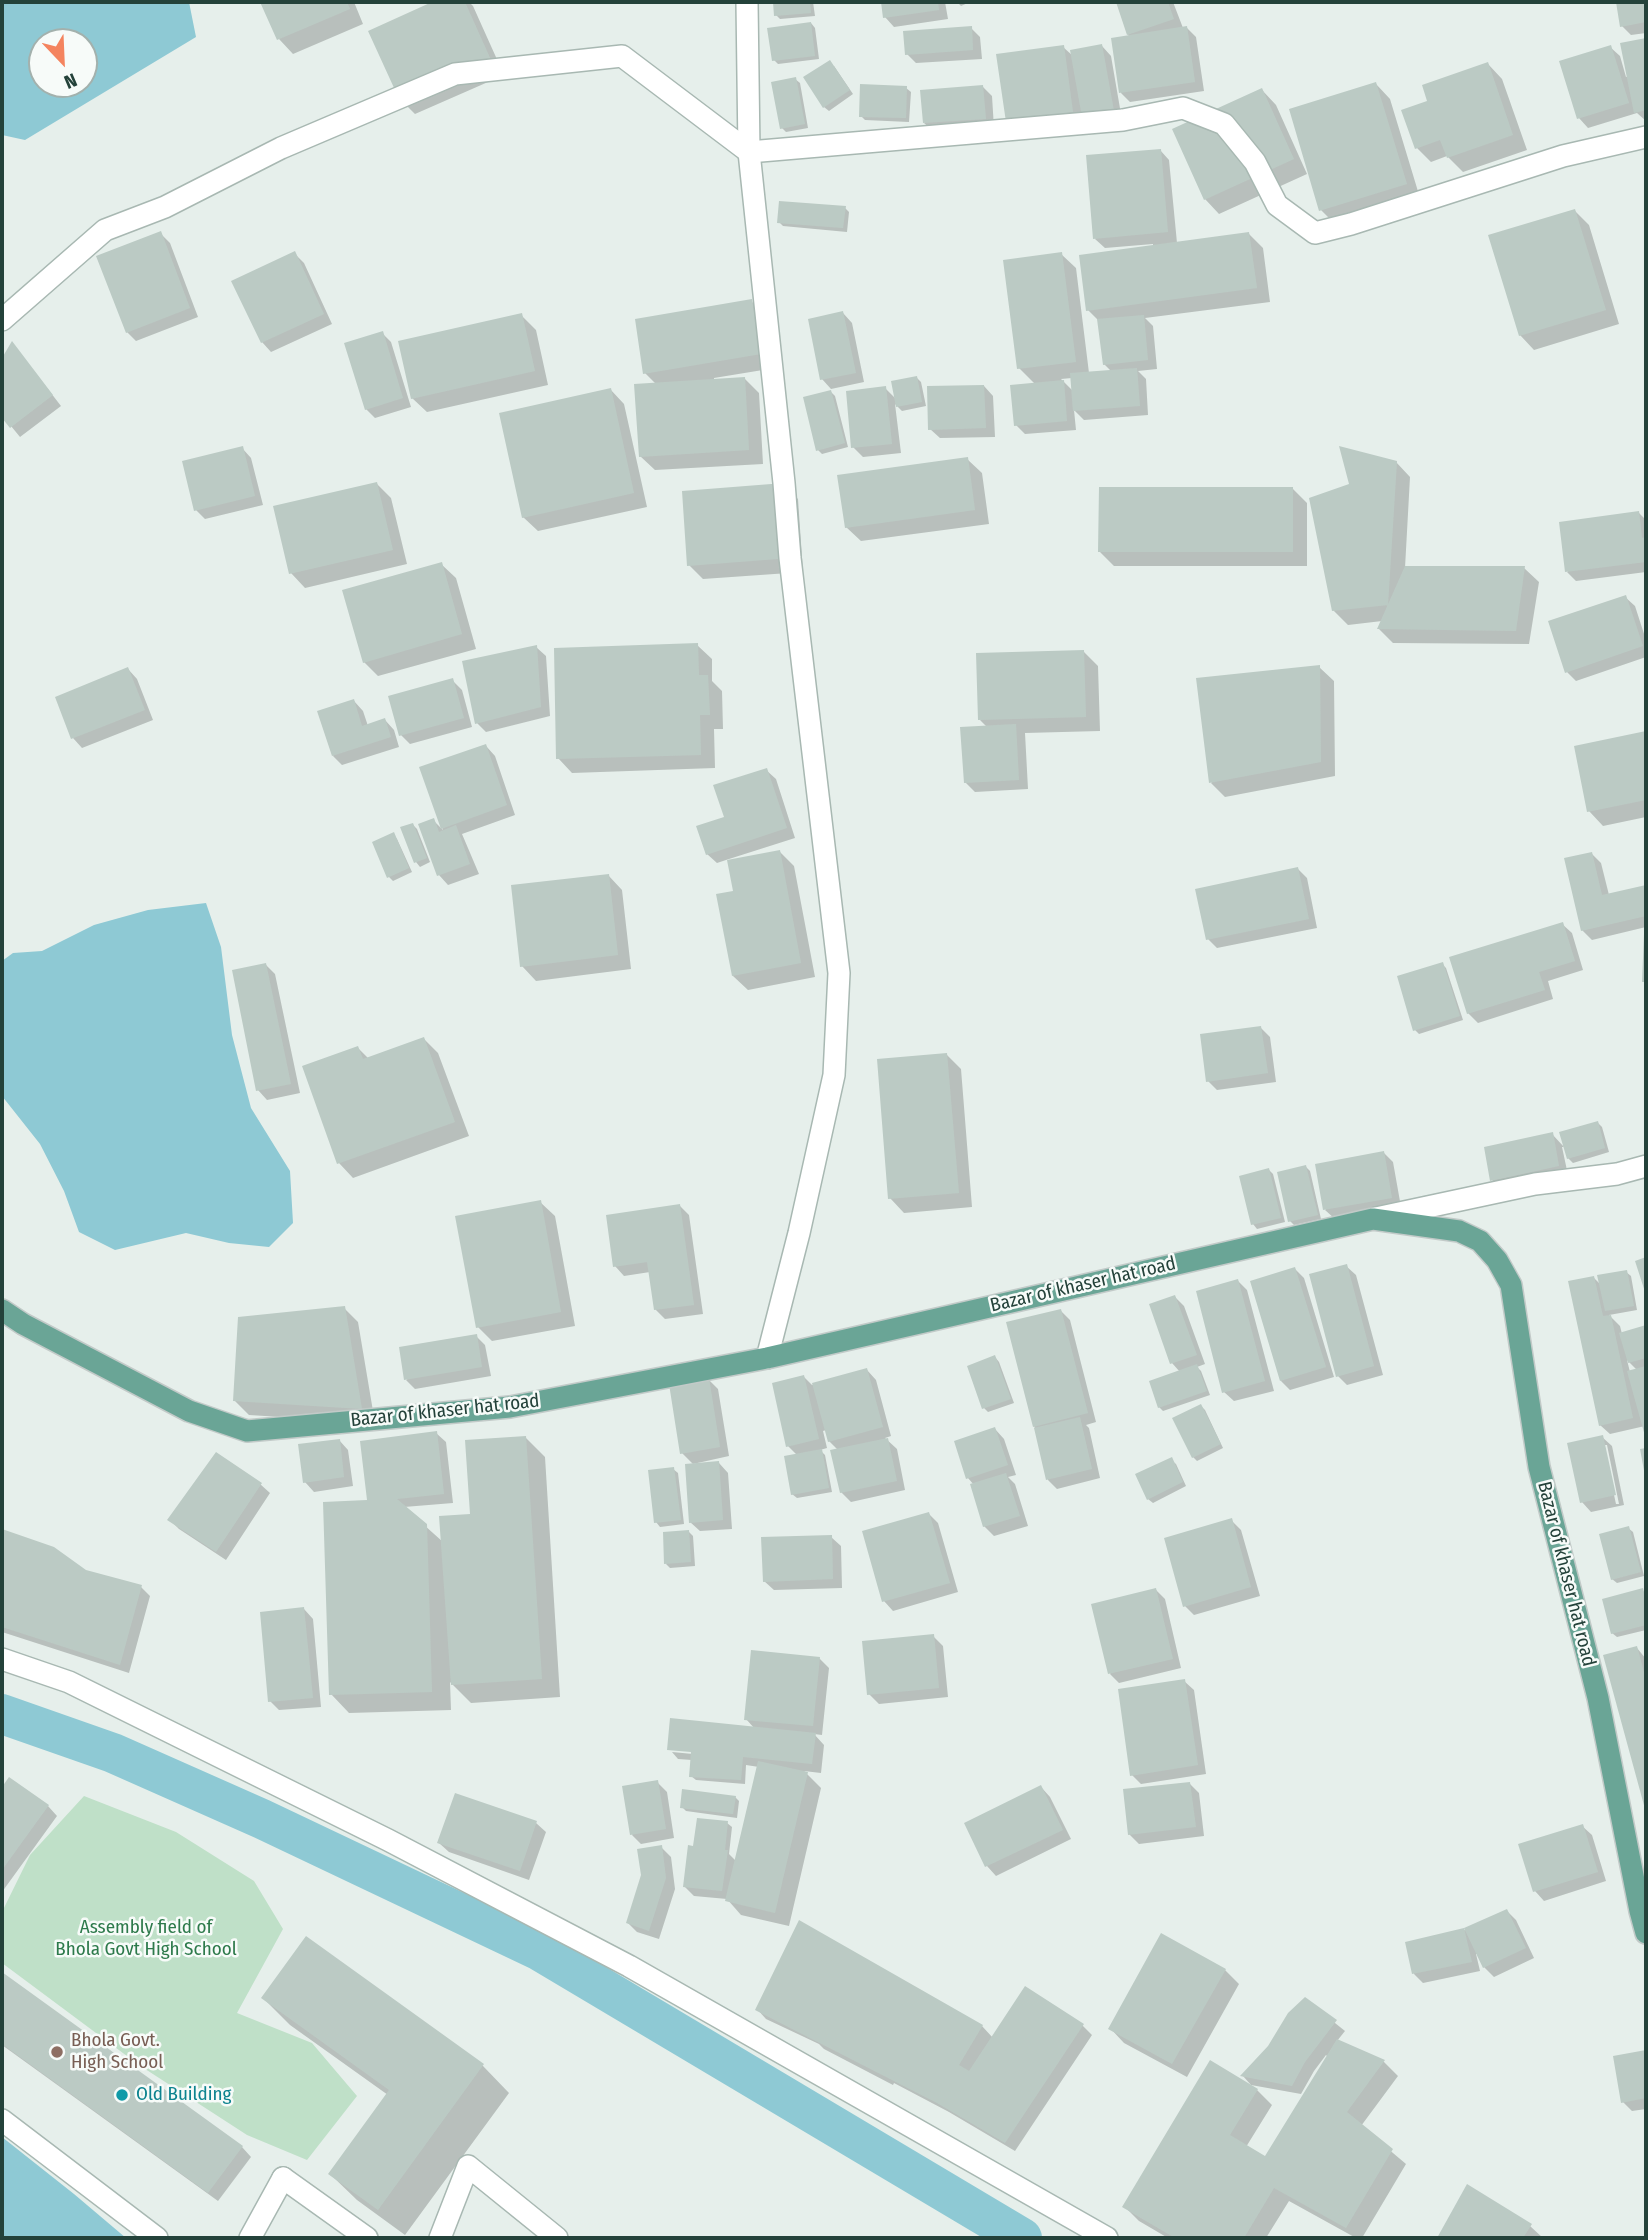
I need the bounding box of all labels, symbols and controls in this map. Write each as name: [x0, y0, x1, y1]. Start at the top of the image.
north arrow: [28, 28, 98, 98]
text: N: [61, 68, 80, 94]
street label: Bazar of khaser hat road: [988, 1253, 1178, 1317]
street label: Bazar of khaser hat road: [349, 1390, 541, 1432]
street label: Bazar of khaser hat road: [1532, 1479, 1600, 1669]
park label: Assembly field of Bhola Govt High School: [55, 1917, 237, 1961]
place label: Bhola Govt. High School: [71, 2030, 163, 2074]
marker: Bhola Govt. High School: [49, 2044, 65, 2060]
place label: Old Building: [136, 2084, 231, 2106]
marker: Old Building: [114, 2087, 130, 2103]

